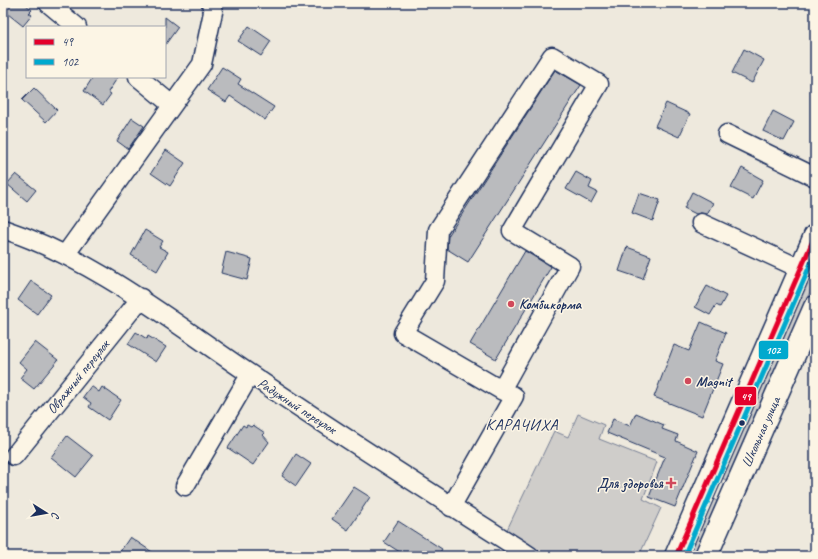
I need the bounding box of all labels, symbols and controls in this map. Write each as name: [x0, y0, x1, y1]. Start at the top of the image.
legend: [26, 26, 166, 78]
text: 49: [62, 34, 74, 50]
text: 102: [62, 54, 80, 70]
place label: Комбикорма: [519, 296, 583, 313]
marker: Комбикорма: [506, 299, 516, 309]
street label: Овражный переулок: [43, 335, 114, 417]
line badge: 102: [758, 340, 789, 360]
text: 102: [766, 343, 781, 357]
place label: Magnit: [696, 373, 734, 390]
street label: Радужный переулок: [255, 374, 341, 439]
marker: Magnit: [683, 376, 693, 386]
line badge: 49: [734, 386, 757, 406]
text: 49: [741, 389, 752, 403]
street label: Школьная улица: [738, 393, 785, 470]
district label: КАРАЧИХА: [486, 415, 558, 435]
unlabelled marker: [737, 418, 747, 428]
place label: Для здоровья: [597, 475, 664, 493]
marker: Для здоровья: [666, 478, 676, 488]
north arrow: [26, 493, 66, 533]
text: С: [48, 511, 63, 520]

